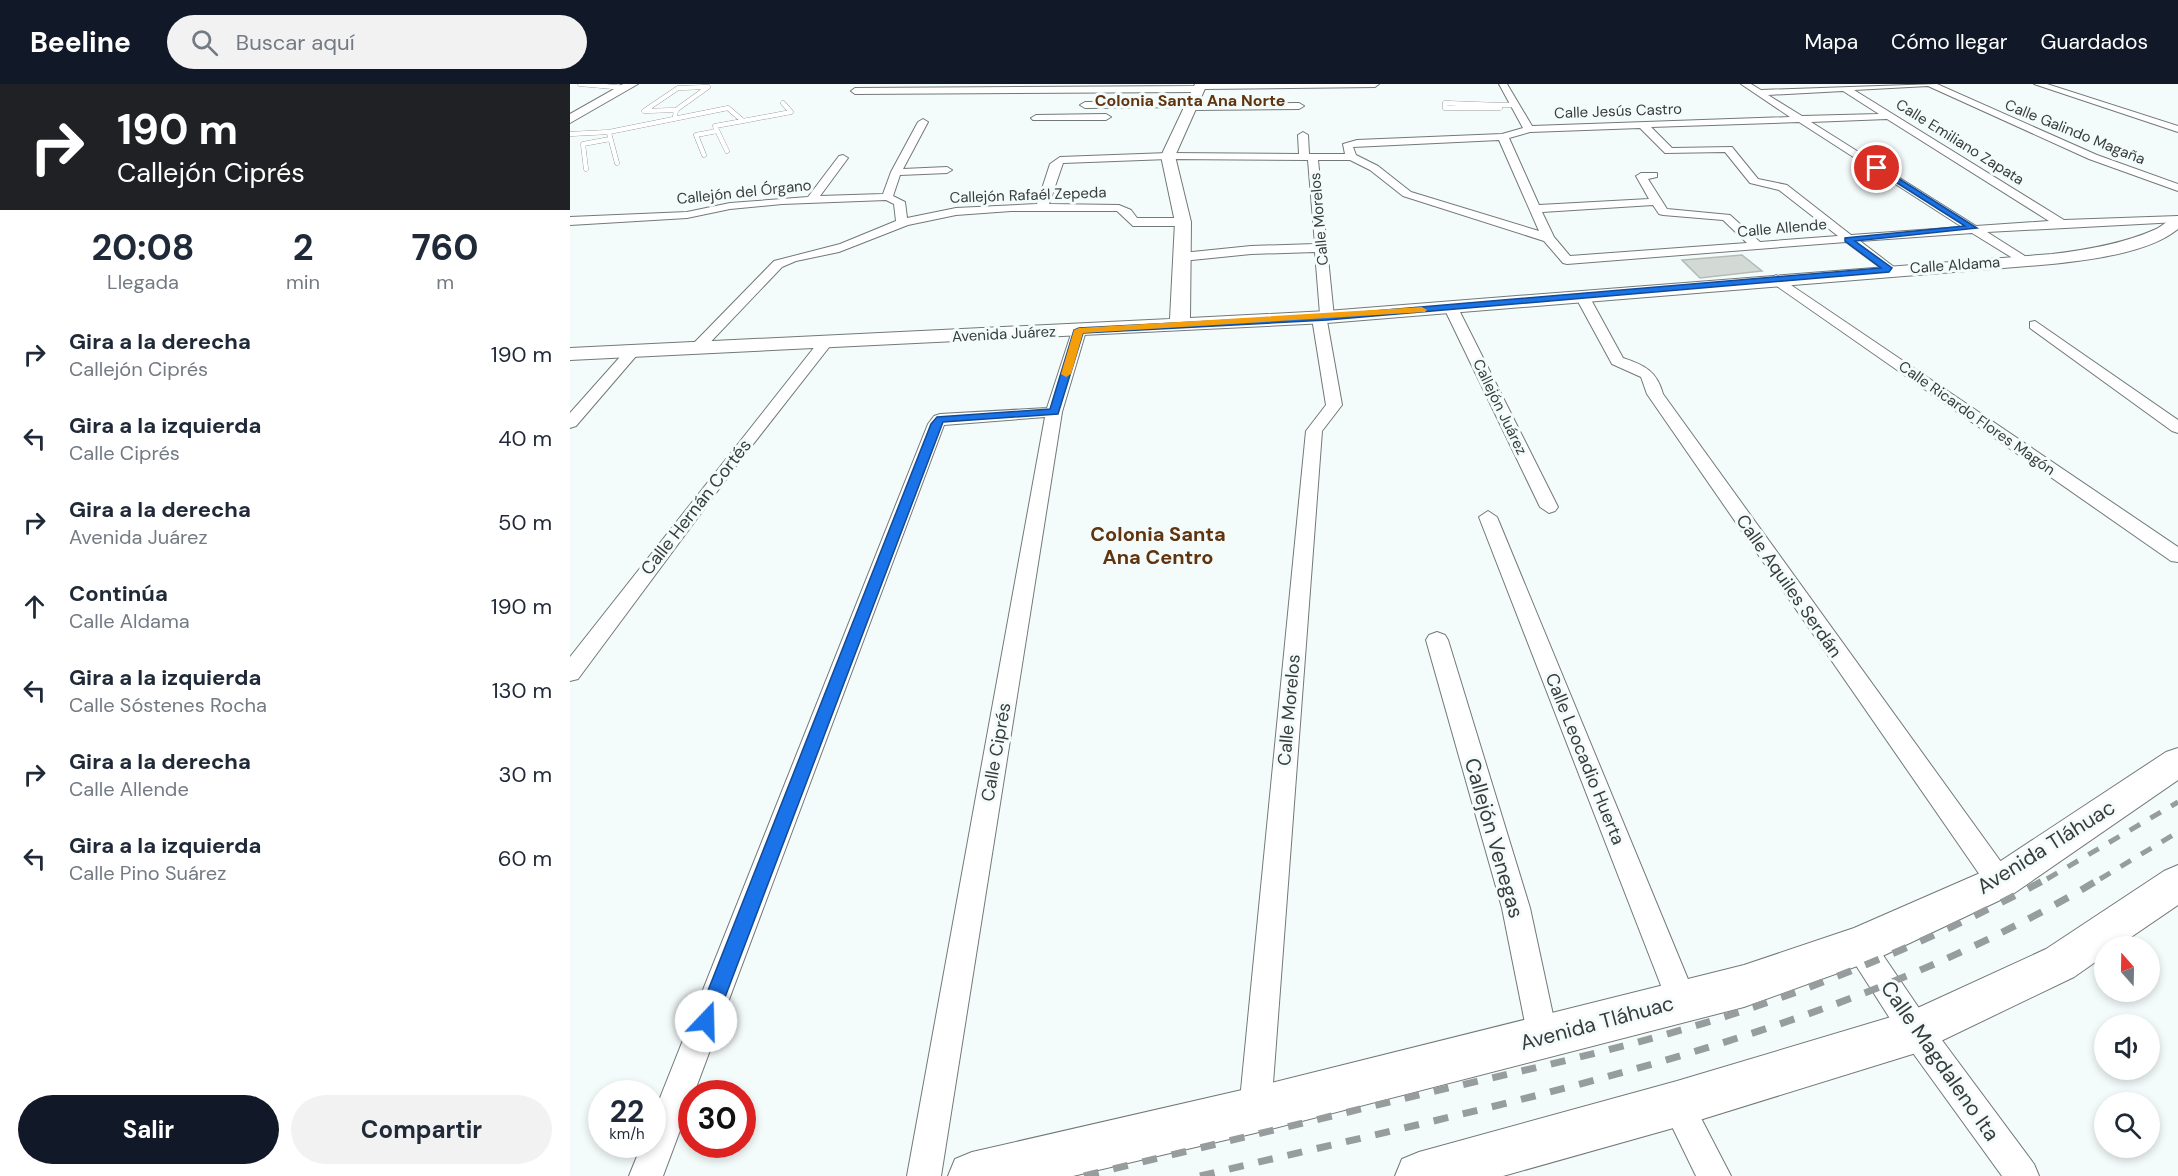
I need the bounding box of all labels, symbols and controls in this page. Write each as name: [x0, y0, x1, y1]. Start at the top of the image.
search box: [167, 15, 587, 69]
text: Beeline: [30, 24, 131, 61]
icon: search: [188, 26, 221, 59]
text: Buscar aquí: [236, 28, 355, 57]
text: Mapa: [1804, 28, 1858, 56]
text: Cómo llegar: [1891, 28, 2008, 56]
text: Guardados: [2041, 28, 2148, 56]
district label: Colonia Santa Ana Norte: [1095, 90, 1285, 111]
street label: Calle Emiliano Zapata: [1892, 94, 2028, 190]
street label: Calle Galindo Magaña: [2002, 95, 2148, 169]
street label: Calle Jesús Castro: [1554, 99, 1682, 123]
text: 190 m: [117, 102, 238, 157]
icon: right: [18, 108, 96, 186]
pin: [1851, 142, 1902, 193]
icon: arrive: [1860, 151, 1893, 184]
text: Callejón Ciprés: [117, 155, 305, 190]
street label: Calle Morelos: [1305, 172, 1333, 266]
street label: Callejón del Órgano: [676, 175, 813, 209]
street label: Callejón Rafaél Zepeda: [949, 182, 1107, 208]
street label: Calle Allende: [1736, 214, 1828, 242]
text: 20:08: [91, 224, 195, 271]
text: 2: [293, 224, 313, 271]
text: 760: [411, 224, 479, 271]
street label: Calle Aldama: [1909, 252, 2001, 278]
text: Llegada: [107, 269, 179, 295]
text: min: [286, 269, 320, 295]
text: m: [436, 269, 454, 295]
street label: Avenida Juárez: [952, 321, 1057, 347]
text: Gira a la derecha: [69, 327, 251, 356]
icon: right: [18, 338, 51, 371]
text: 190 m: [491, 340, 552, 369]
text: Callejón Ciprés: [69, 356, 208, 382]
street label: Callejón Juárez: [1468, 356, 1532, 458]
street label: Calle Ricardo Flores Magón: [1895, 356, 2059, 480]
text: Gira a la izquierda: [69, 411, 261, 440]
icon: left: [18, 422, 51, 455]
text: 40 m: [498, 424, 552, 453]
street label: Calle Hernán Cortés: [635, 434, 757, 580]
text: Calle Ciprés: [69, 440, 180, 466]
text: Gira a la derecha: [69, 495, 251, 524]
icon: right: [18, 506, 51, 539]
text: 50 m: [498, 508, 552, 537]
street label: Calle Aquiles Serdán: [1731, 510, 1847, 662]
district label: Colonia Santa Ana Centro: [1090, 521, 1226, 570]
text: Avenida Juárez: [69, 524, 208, 550]
text: Continúa: [69, 579, 168, 608]
icon: ahead: [18, 590, 51, 623]
text: 190 m: [491, 592, 552, 621]
text: Calle Aldama: [69, 608, 190, 634]
street label: Calle Morelos: [1272, 653, 1306, 767]
text: Gira a la izquierda: [69, 663, 261, 692]
street label: Calle Leocadio Huerta: [1540, 670, 1630, 848]
icon: left: [18, 674, 51, 707]
text: 130 m: [492, 676, 552, 705]
text: Calle Sóstenes Rocha: [69, 692, 267, 718]
street label: Calle Ciprés: [976, 701, 1016, 803]
text: Gira a la derecha: [69, 747, 251, 776]
street label: Callejón Venegas: [1458, 755, 1530, 921]
icon: right: [18, 758, 51, 791]
text: 30 m: [498, 760, 552, 789]
text: Calle Allende: [69, 776, 189, 802]
street label: Avenida Tláhuac: [1972, 793, 2120, 901]
text: Gira a la izquierda: [69, 831, 261, 860]
icon: left: [18, 842, 51, 875]
text: 60 m: [498, 844, 552, 873]
text: Calle Pino Suárez: [69, 860, 226, 886]
north arrow: [2094, 936, 2160, 1002]
map controls: [2094, 936, 2160, 1158]
street label: Calle Magdaleno Ita: [1874, 975, 2006, 1147]
position arrow: [674, 989, 738, 1053]
street label: Avenida Tláhuac: [1517, 989, 1677, 1057]
button: sound: [2094, 1014, 2160, 1080]
speed limit sign: 30: [678, 1080, 756, 1158]
text: 22: [610, 1092, 644, 1131]
button: search: [2094, 1092, 2160, 1158]
button: Salir: [18, 1095, 279, 1164]
button: Compartir: [291, 1095, 552, 1164]
text: km/h: [609, 1124, 645, 1144]

